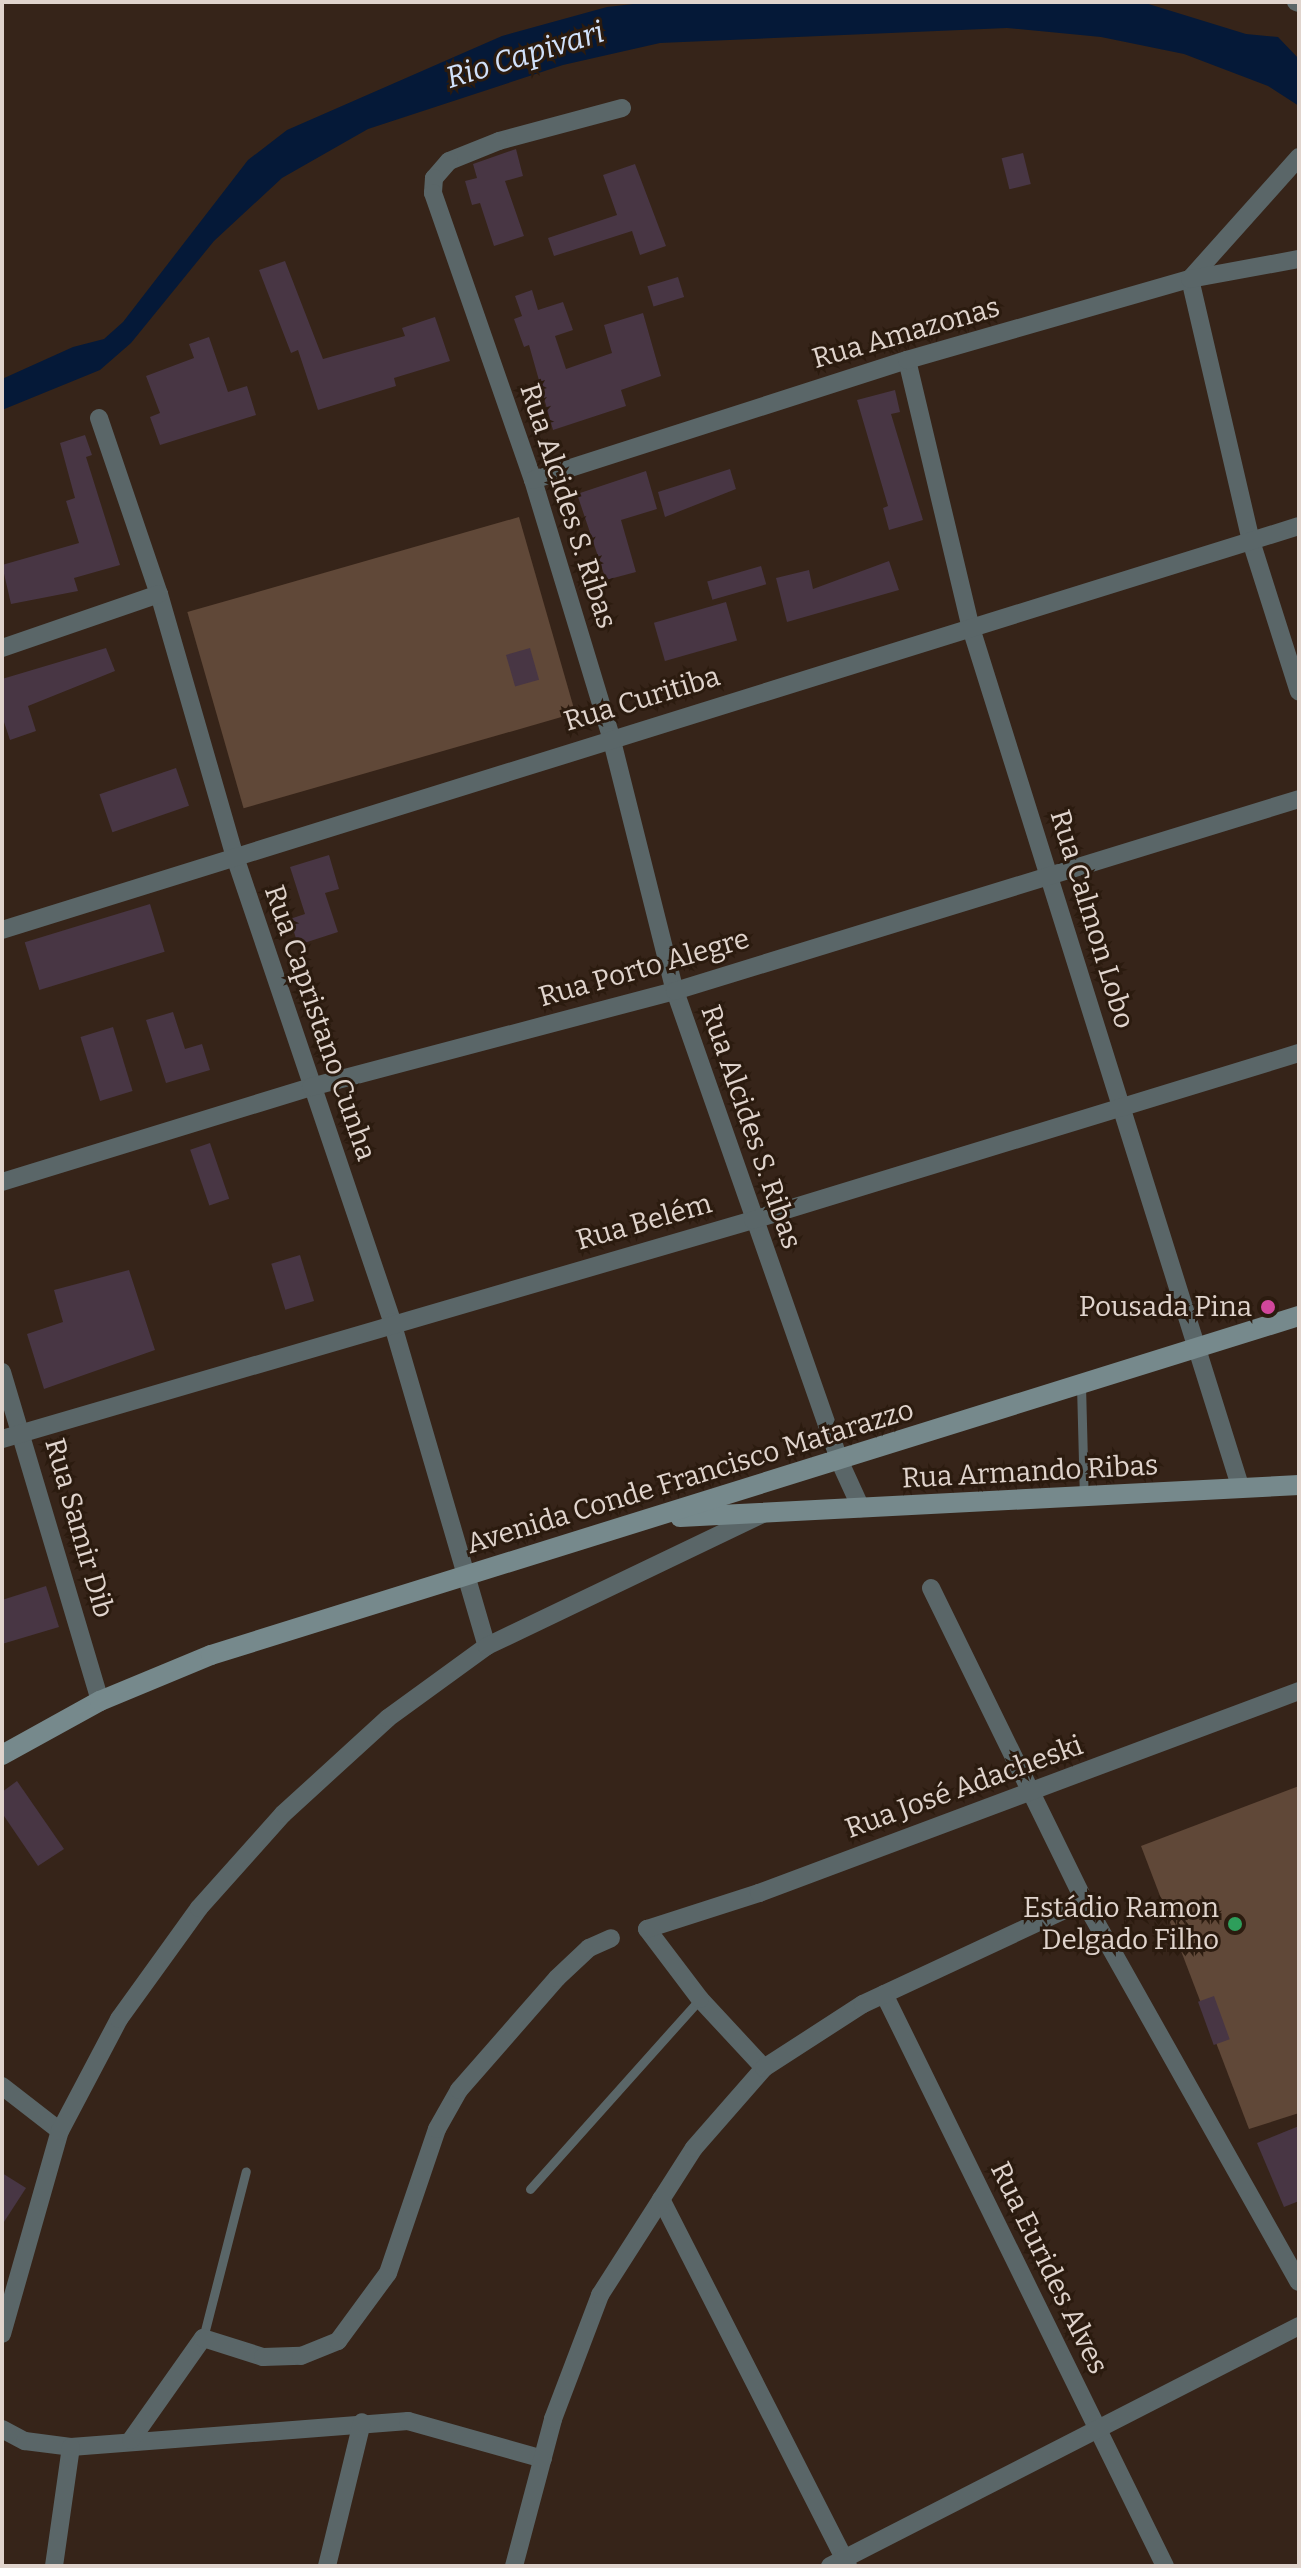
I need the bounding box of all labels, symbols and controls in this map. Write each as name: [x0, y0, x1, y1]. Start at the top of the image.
water label: Rio Capivari: [442, 14, 608, 96]
street label: Rua Amazonas: [808, 290, 1004, 376]
street label: Rua Alcides S. Ribas: [513, 379, 623, 633]
street label: Rua Curitiba: [560, 659, 724, 739]
street label: Rua Calmon Lobo: [1043, 806, 1141, 1032]
street label: Rua Capristano Cunha: [257, 881, 383, 1165]
street label: Rua Porto Alegre: [535, 922, 753, 1014]
street label: Rua Alcides S. Ribas: [694, 1001, 808, 1253]
street label: Rua Belém: [572, 1187, 716, 1257]
place label: Pousada Pina: [1079, 1290, 1252, 1324]
marker: Pousada Pina: [1259, 1298, 1277, 1316]
street label: Avenida Conde Francisco Matarazzo: [462, 1393, 918, 1561]
street label: Rua Samir Dib: [37, 1434, 121, 1622]
street label: Rua Armando Ribas: [901, 1449, 1159, 1495]
street label: Rua José Adacheski: [841, 1728, 1087, 1846]
place label: Estádio Ramon Delgado Filho: [1023, 1891, 1219, 1957]
marker: Estádio Ramon Delgado Filho: [1226, 1915, 1244, 1933]
street label: Rua Eurides Alves: [983, 2156, 1115, 2380]

